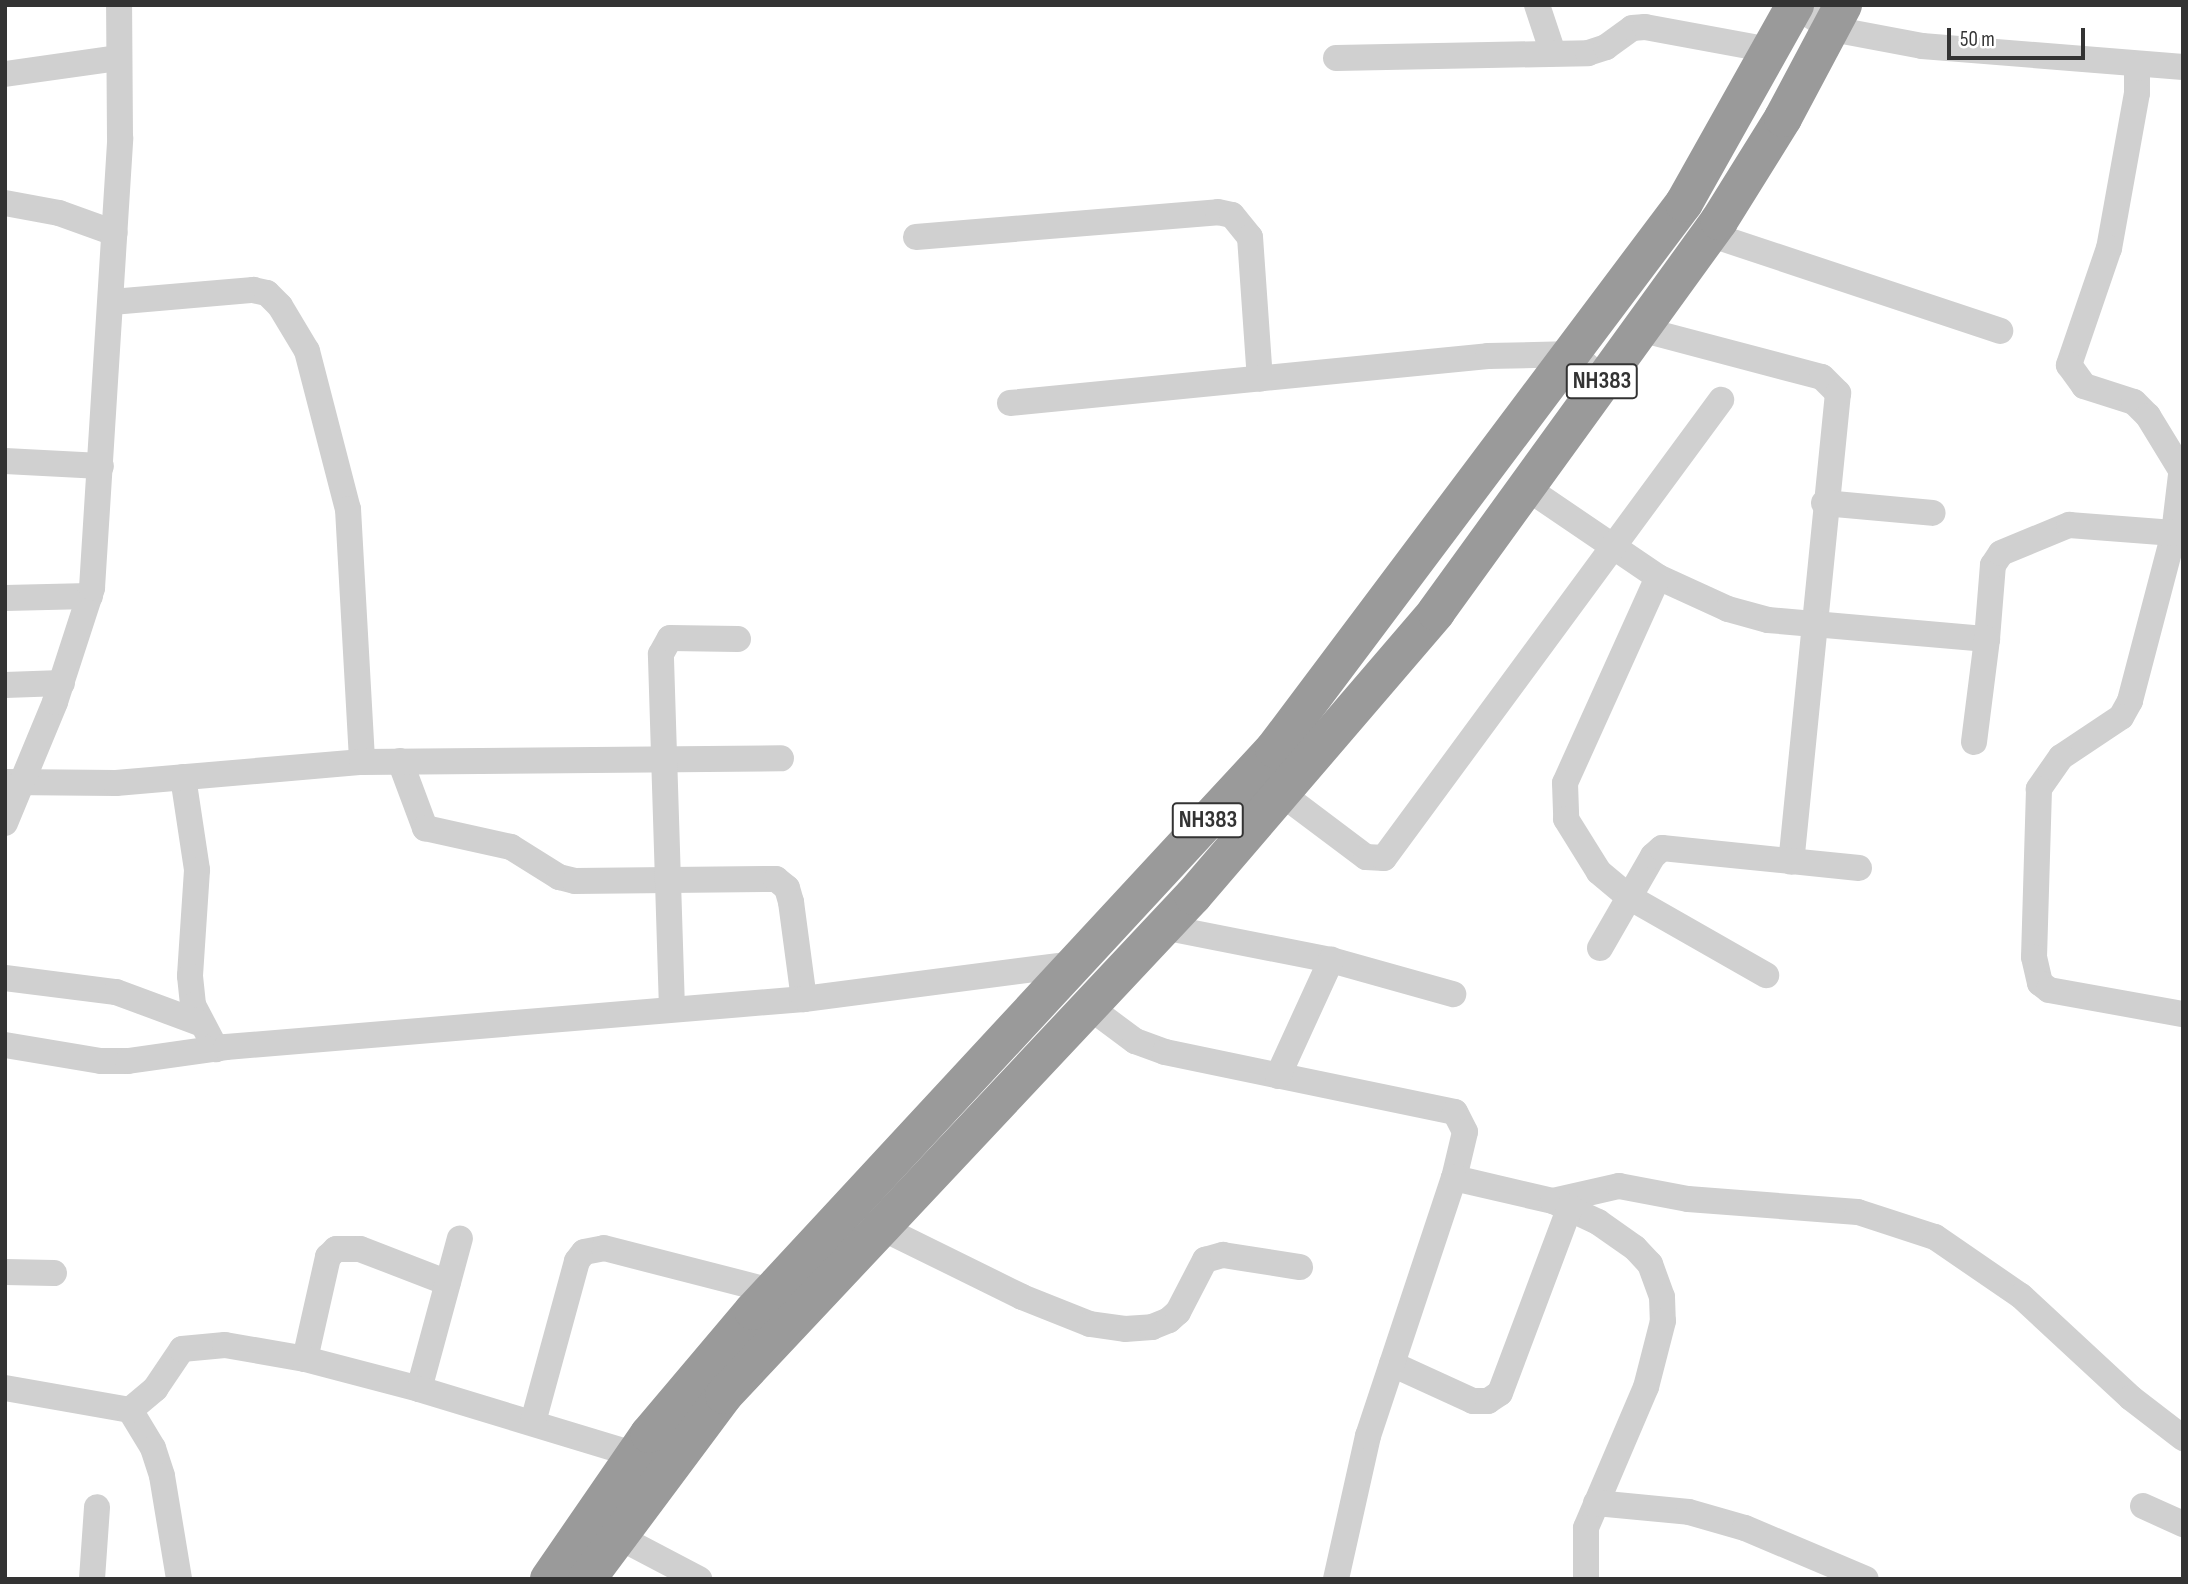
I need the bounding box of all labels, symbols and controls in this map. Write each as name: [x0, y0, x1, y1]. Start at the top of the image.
scale bar: [1950, 14, 2088, 58]
text: 50 m: [1960, 27, 1995, 52]
road number: NH383: [1565, 360, 1639, 402]
road number: NH383: [1171, 800, 1245, 840]

